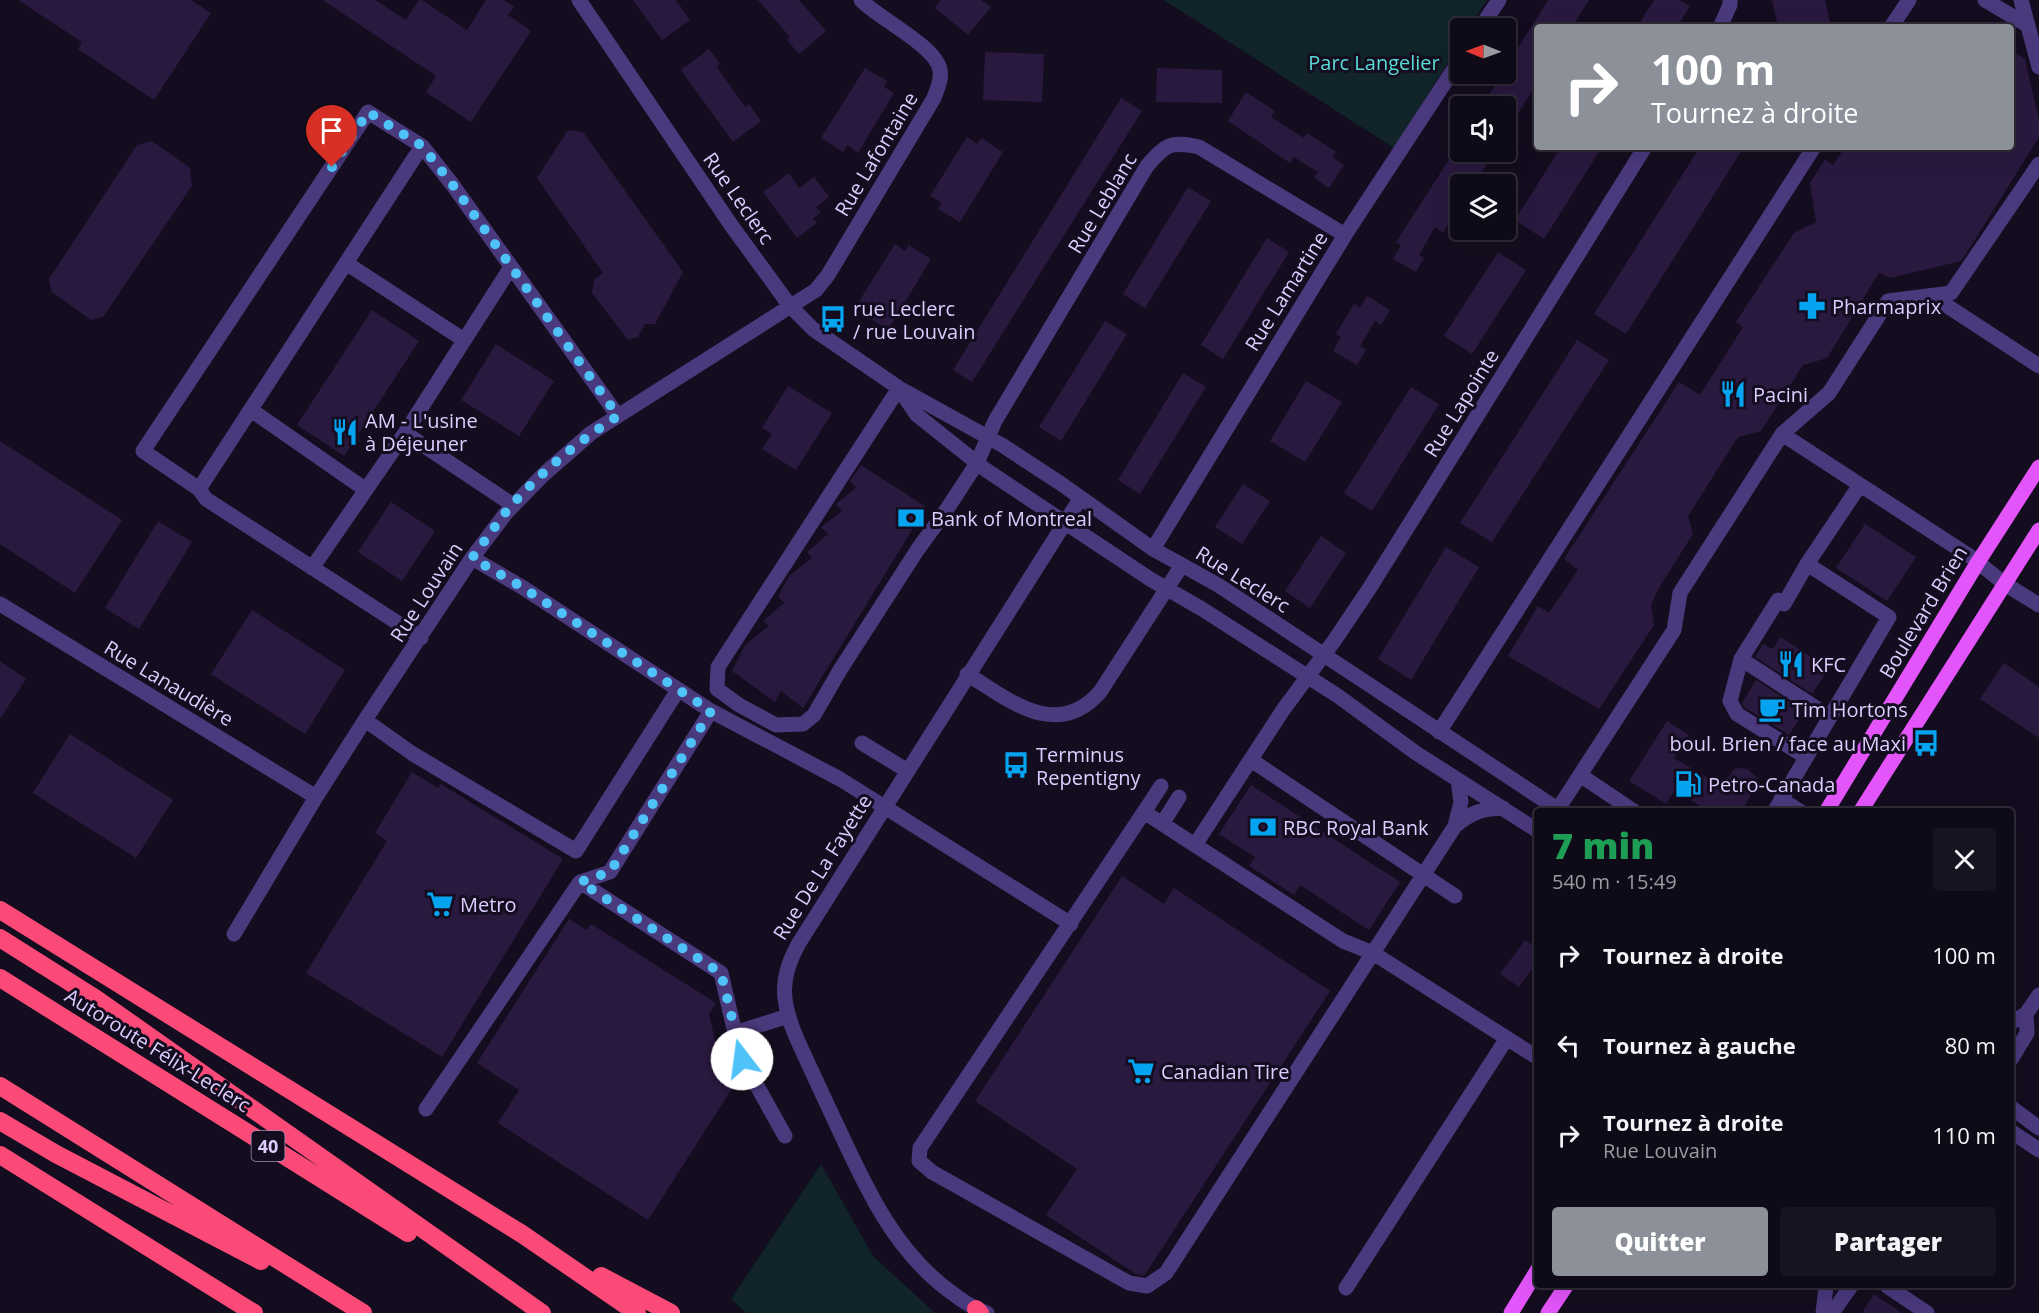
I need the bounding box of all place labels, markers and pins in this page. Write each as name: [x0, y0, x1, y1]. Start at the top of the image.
pin: [306, 105, 357, 167]
pharmacy icon: Pharmaprix: [1797, 291, 1827, 321]
place label: Pharmaprix: [1832, 293, 1942, 320]
place label: rue Leclerc / rue Louvain: [853, 295, 976, 345]
bus stop icon: rue Leclerc / rue Louvain: [818, 304, 848, 334]
restaurant icon: Pacini: [1718, 379, 1748, 409]
place label: Pacini: [1753, 381, 1808, 408]
place label: AM - L'usine à Déjeuner: [365, 407, 478, 457]
restaurant icon: AM - L'usine à Déjeuner: [330, 417, 360, 447]
bank icon: Bank of Montreal: [896, 503, 926, 533]
place label: Bank of Montreal: [931, 505, 1092, 532]
restaurant icon: KFC: [1776, 649, 1806, 679]
place label: KFC: [1811, 651, 1846, 678]
cafe icon: Tim Hortons: [1757, 694, 1787, 724]
place label: Tim Hortons: [1792, 696, 1908, 723]
bus stop icon: boul. Brien / face au Maxi: [1911, 728, 1941, 758]
place label: boul. Brien / face au Maxi: [1670, 730, 1906, 757]
place label: Terminus Repentigny: [1036, 741, 1142, 791]
bus stop icon: Terminus Repentigny: [1001, 750, 1031, 780]
fuel station icon: Petro-Canada: [1673, 769, 1703, 799]
place label: Petro-Canada: [1708, 771, 1835, 798]
bank icon: RBC Royal Bank: [1248, 812, 1278, 842]
place label: RBC Royal Bank: [1283, 814, 1429, 841]
supermarket icon: Metro: [425, 889, 455, 919]
place label: Metro: [460, 891, 517, 918]
supermarket icon: Canadian Tire: [1126, 1056, 1156, 1086]
place label: Canadian Tire: [1161, 1058, 1289, 1085]

